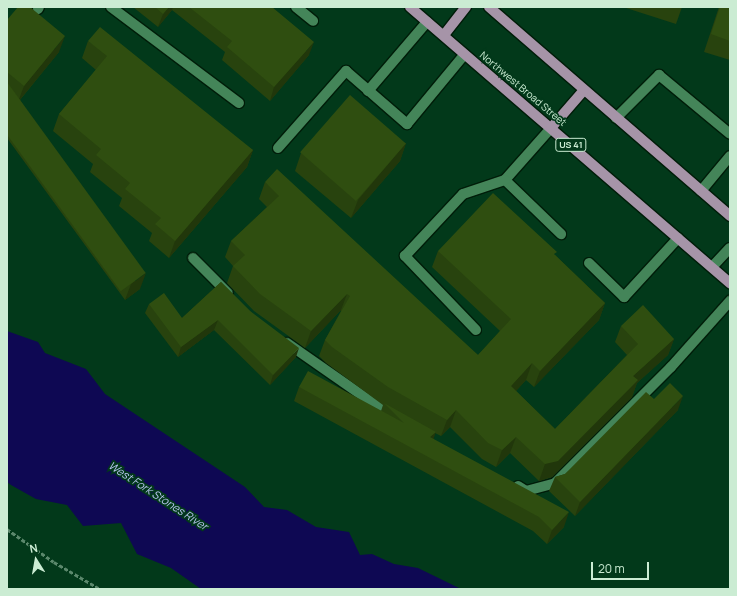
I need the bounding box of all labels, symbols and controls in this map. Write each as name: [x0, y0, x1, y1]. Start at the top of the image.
street label: Northwest Broad Street: [477, 49, 569, 129]
road number: US 41: [555, 138, 587, 152]
water label: West Fork Stones River: [106, 459, 210, 533]
north arrow: [16, 540, 56, 580]
text: N: [28, 540, 39, 556]
scale bar: [593, 554, 651, 580]
text: 20 m: [598, 560, 625, 577]

